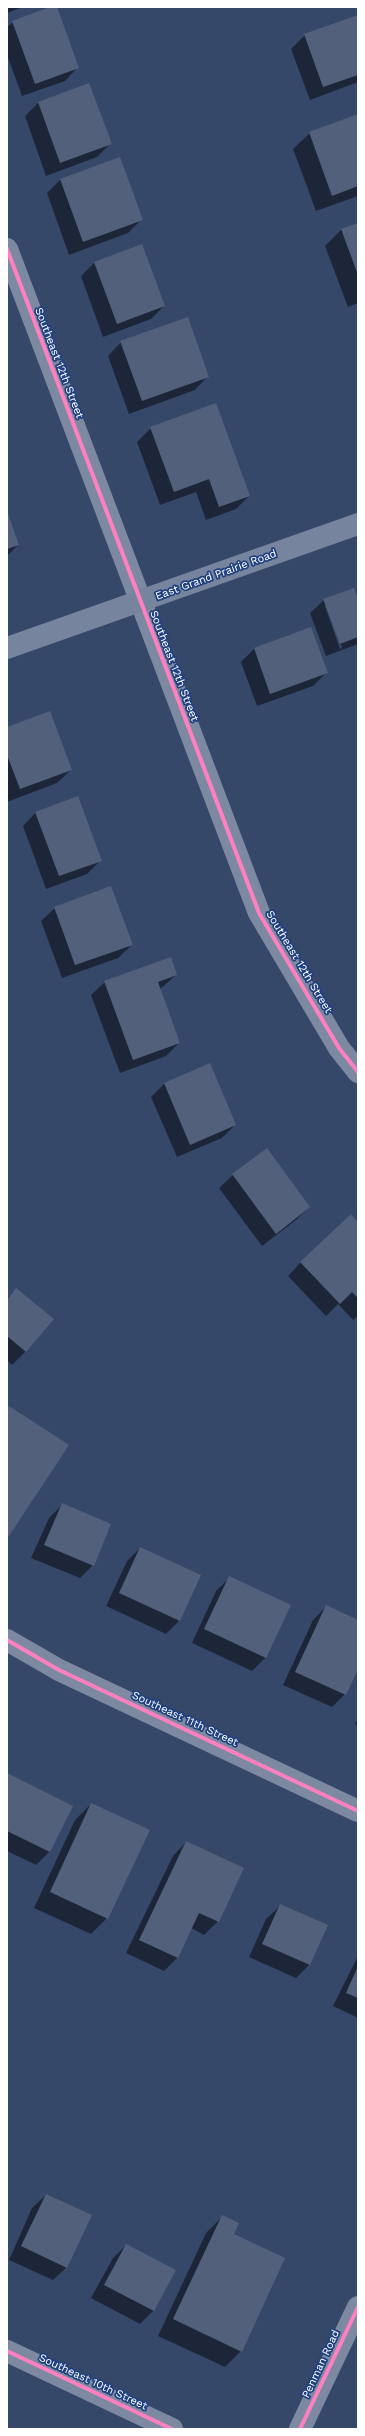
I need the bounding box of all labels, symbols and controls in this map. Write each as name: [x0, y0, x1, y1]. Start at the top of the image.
street label: Southeast 12th Street: [32, 306, 86, 420]
street label: East Grand Prairie Road: [154, 547, 278, 603]
street label: Southeast 12th Street: [147, 609, 201, 723]
street label: Southeast 12th Street: [263, 908, 335, 1016]
street label: Southeast 11th Street: [130, 1689, 240, 1749]
street label: Penman Road: [299, 2328, 343, 2400]
street label: Southeast 10th Street: [37, 2351, 149, 2413]

